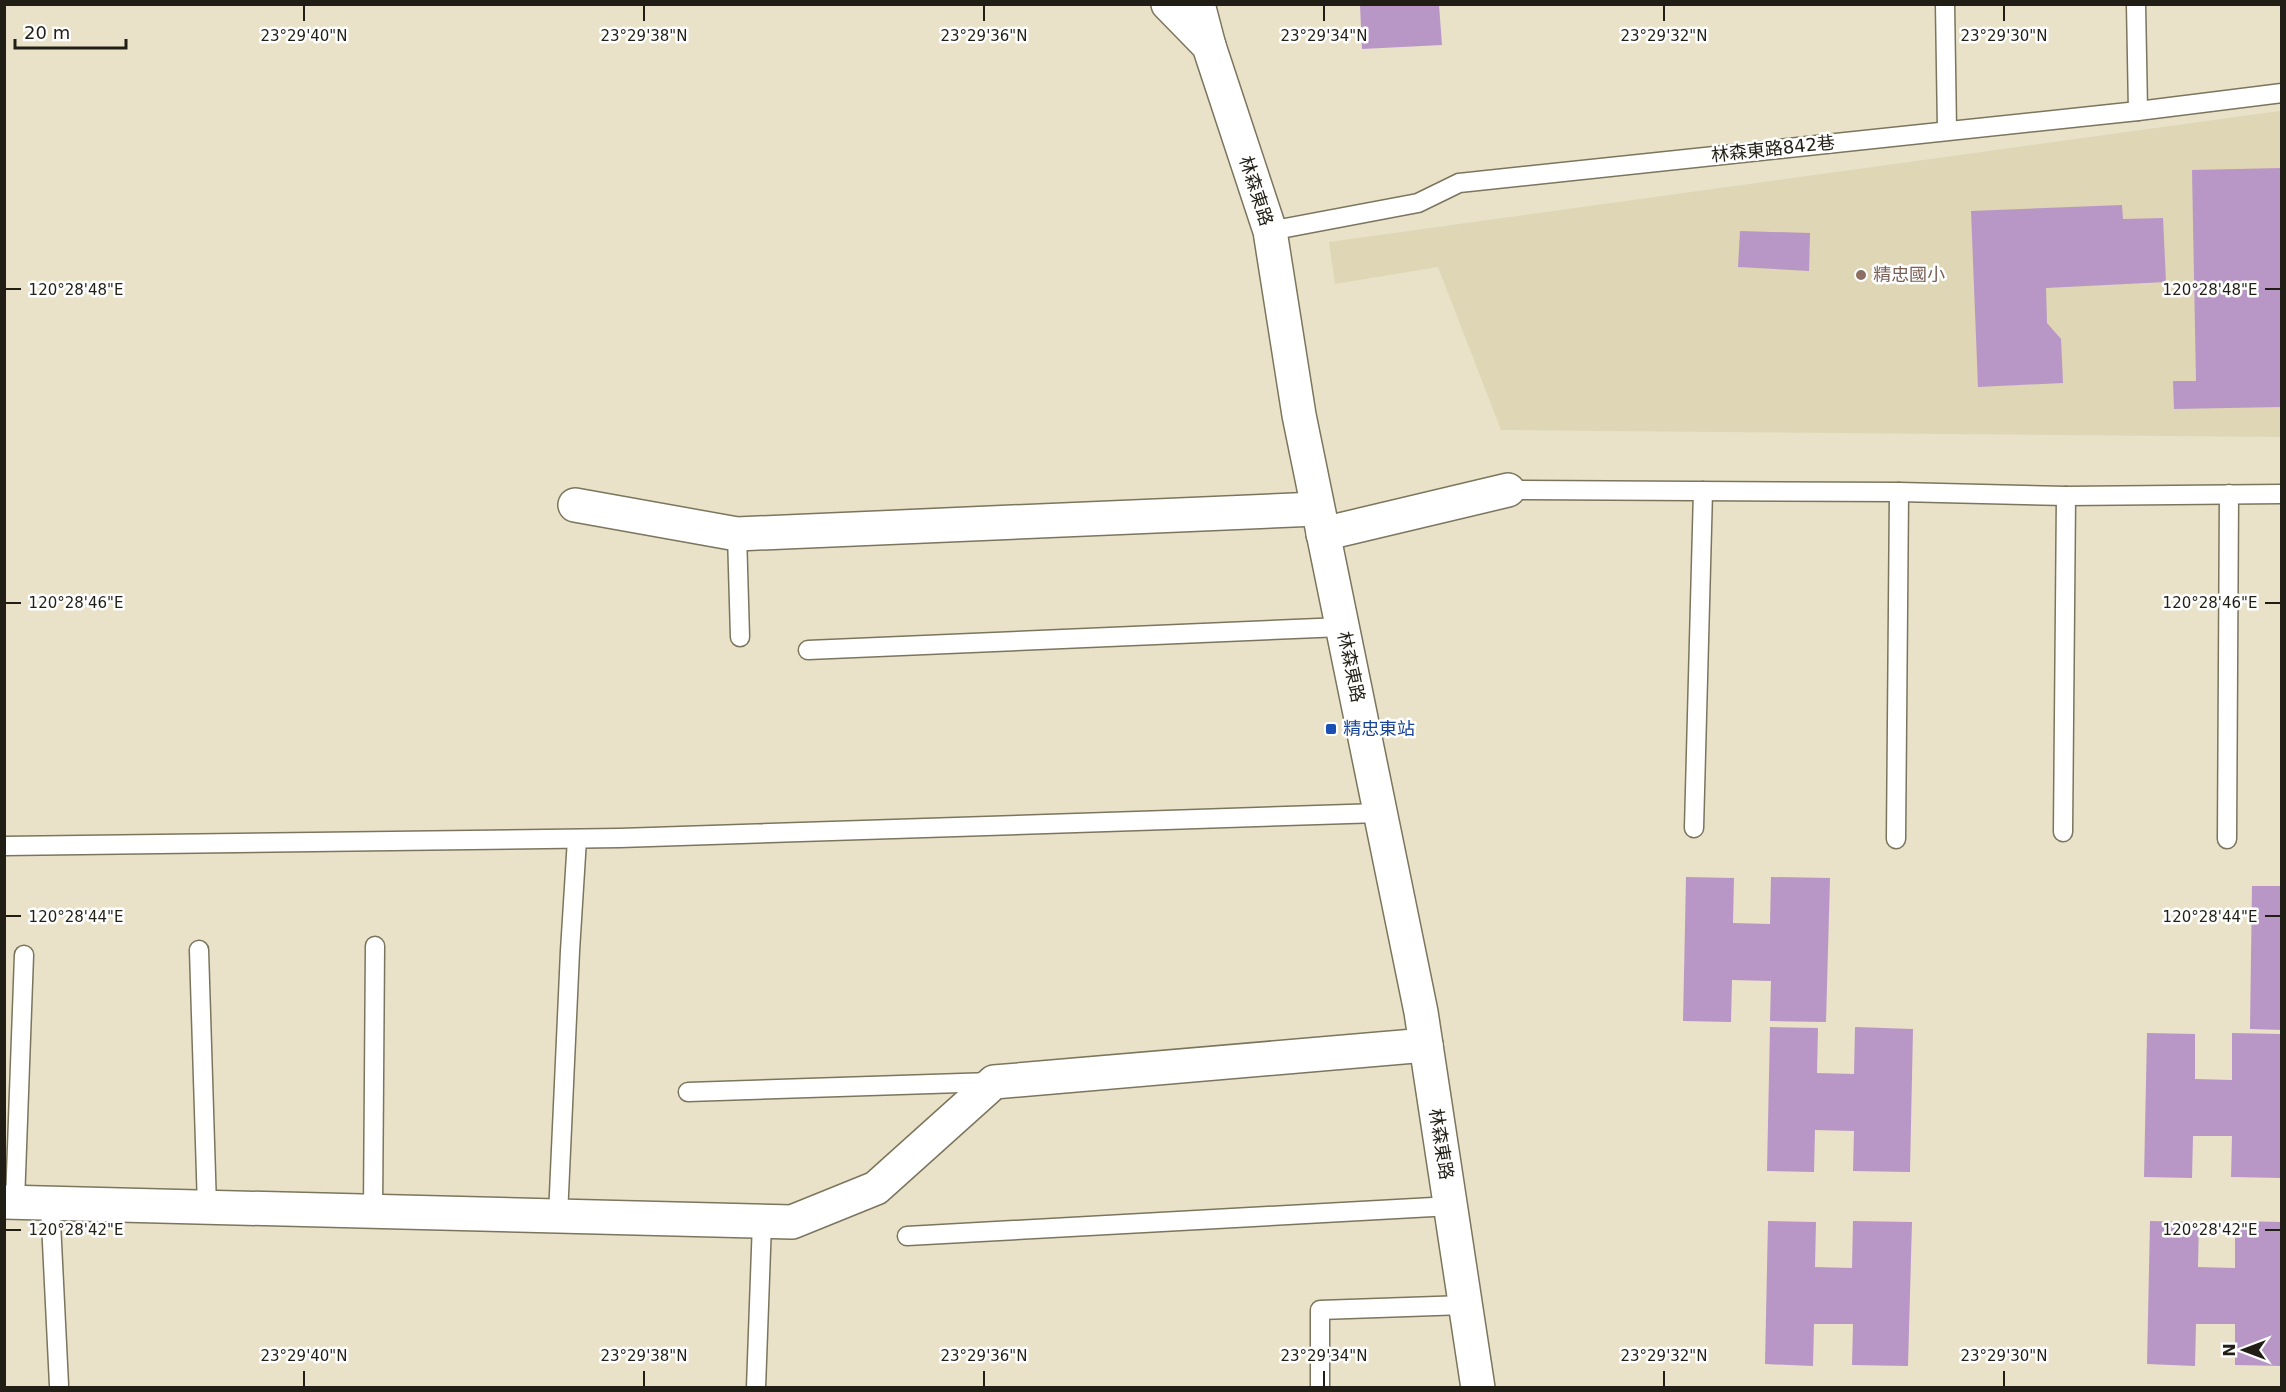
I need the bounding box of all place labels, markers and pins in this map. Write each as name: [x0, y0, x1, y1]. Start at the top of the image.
place label: 精忠國小: [1873, 264, 1945, 285]
marker: 精忠國小: [1854, 268, 1868, 282]
place label: 精忠東站: [1343, 718, 1415, 739]
marker: 精忠東站: [1324, 722, 1338, 736]

